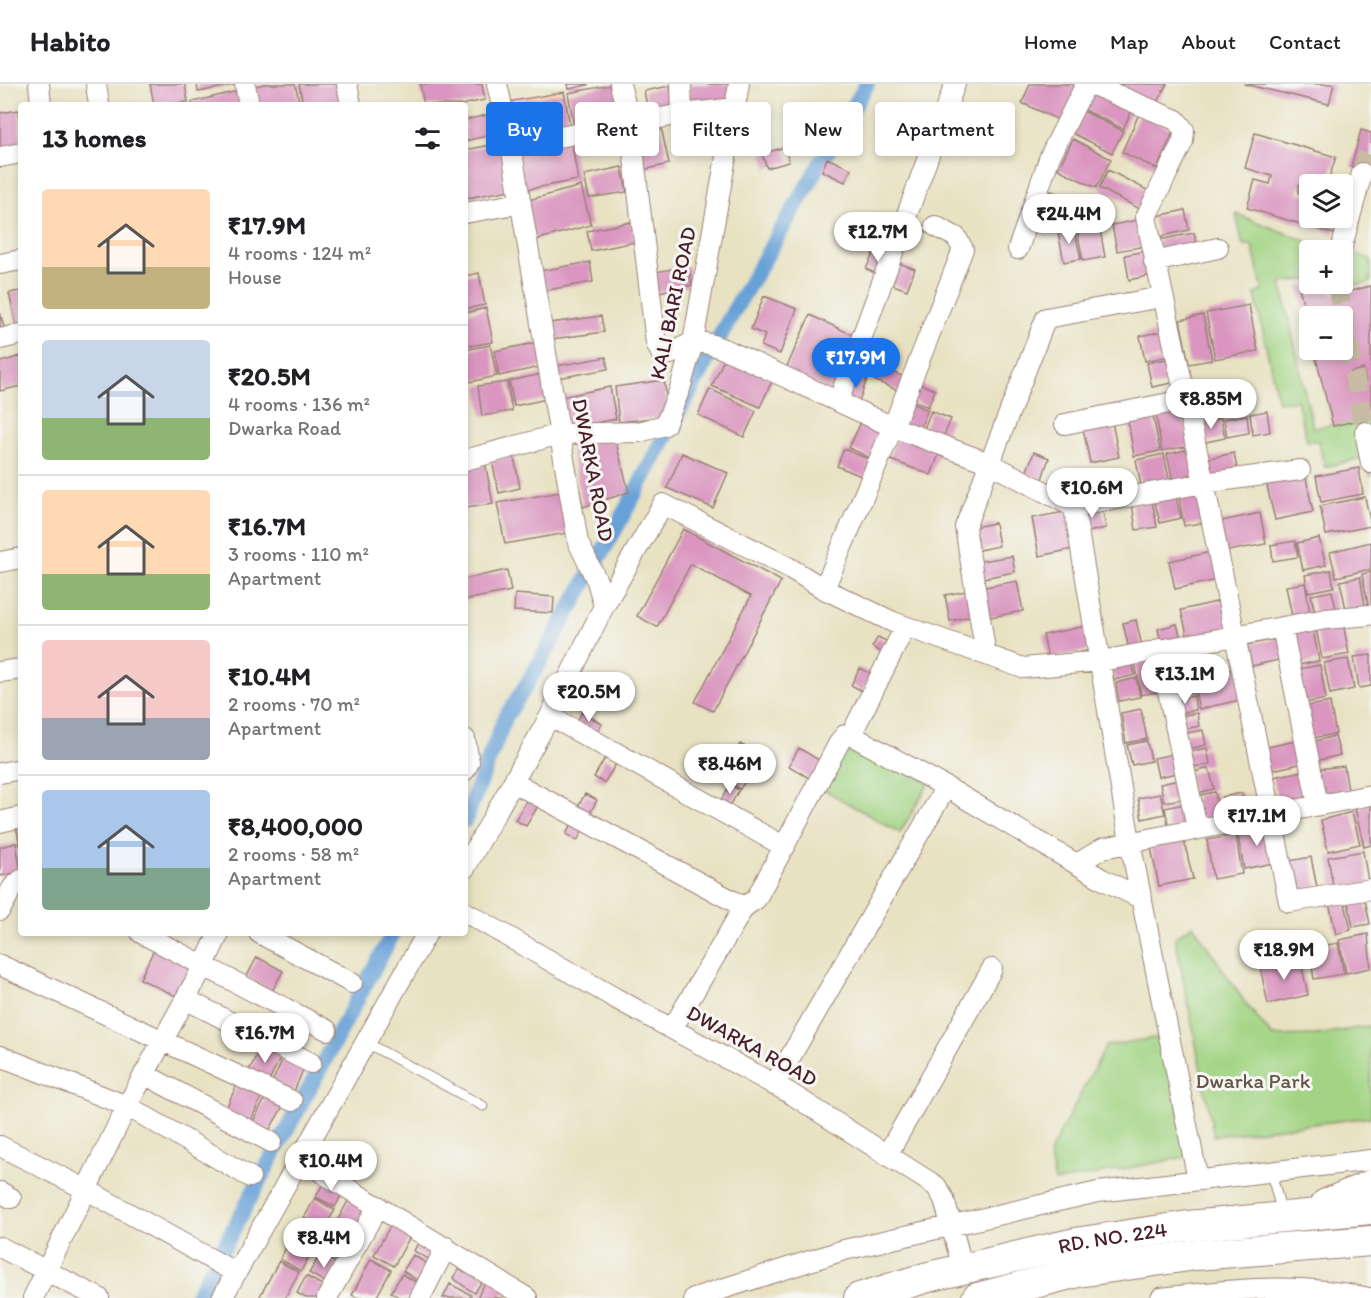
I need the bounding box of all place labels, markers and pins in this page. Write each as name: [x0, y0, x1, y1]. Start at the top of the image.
pin: ₹24.4M: [1020, 194, 1118, 245]
pin: ₹12.7M: [829, 212, 927, 263]
pin: ₹17.9M: [807, 338, 905, 389]
pin: ₹8.85M: [1162, 379, 1260, 430]
pin: ₹10.6M: [1043, 468, 1141, 519]
pin: ₹13.1M: [1136, 654, 1234, 705]
pin: ₹20.5M: [540, 672, 638, 723]
pin: ₹8.46M: [681, 744, 779, 795]
pin: ₹17.1M: [1208, 796, 1306, 847]
pin: ₹18.9M: [1235, 930, 1333, 981]
pin: ₹16.7M: [216, 1013, 314, 1064]
pin: ₹10.4M: [282, 1141, 380, 1192]
pin: ₹8.4M: [282, 1218, 366, 1269]

